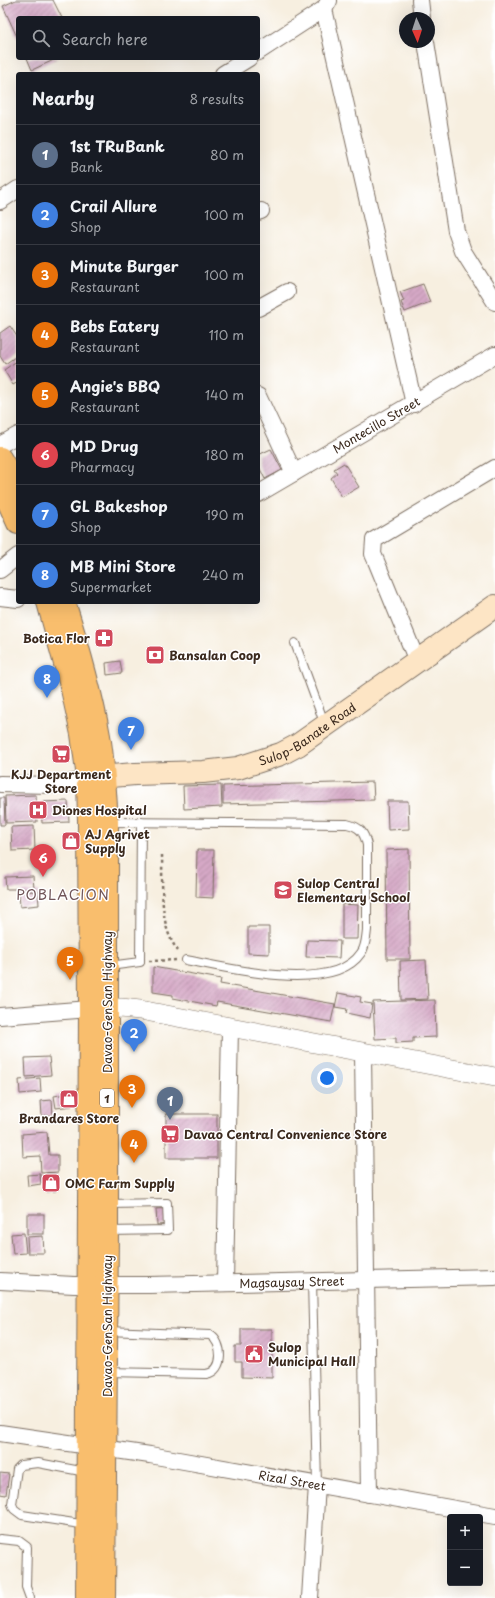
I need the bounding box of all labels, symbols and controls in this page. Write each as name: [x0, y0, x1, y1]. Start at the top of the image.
north arrow: [399, 12, 435, 48]
search box: [16, 16, 260, 60]
icon: search: [30, 27, 52, 49]
text: Search here: [62, 27, 148, 50]
text: Nearby: [32, 85, 94, 111]
text: 8 results: [190, 89, 244, 108]
text: 1st TRuBank: [70, 134, 165, 157]
text: 1: [42, 145, 48, 164]
text: 80 m: [210, 145, 244, 164]
text: Bank: [70, 157, 103, 176]
text: Crail Allure: [70, 194, 157, 217]
text: 2: [40, 205, 50, 224]
text: 100 m: [204, 205, 244, 224]
text: Shop: [70, 217, 101, 236]
text: Minute Burger: [70, 254, 179, 277]
text: 3: [41, 265, 49, 284]
text: 100 m: [204, 265, 244, 284]
text: Restaurant: [70, 277, 140, 296]
text: Bebs Eatery: [70, 314, 159, 337]
text: 4: [41, 325, 49, 344]
text: 110 m: [209, 325, 244, 344]
text: Restaurant: [70, 337, 140, 356]
text: Angie's BBQ: [70, 374, 160, 397]
text: 5: [41, 385, 49, 404]
text: 140 m: [205, 385, 244, 404]
street label: Montecillo Street: [329, 392, 423, 457]
text: Restaurant: [70, 397, 140, 416]
text: MD Drug: [70, 434, 138, 457]
text: 6: [40, 445, 50, 464]
text: 180 m: [205, 445, 244, 464]
text: Pharmacy: [70, 457, 135, 476]
text: GL Bakeshop: [70, 494, 168, 517]
text: 7: [41, 505, 49, 524]
text: 190 m: [205, 505, 244, 524]
text: Shop: [70, 517, 101, 536]
text: MB Mini Store: [70, 554, 176, 577]
text: 8: [41, 565, 49, 584]
text: 240 m: [202, 565, 244, 584]
text: Supermarket: [70, 577, 152, 596]
pharmacy icon: Botica Flor: [93, 627, 115, 649]
place label: Botica Flor: [23, 629, 91, 647]
bank icon: Bansalan Coop: [144, 644, 166, 666]
place label: Bansalan Coop: [169, 646, 261, 664]
pin: 8: [34, 665, 60, 698]
street label: Sulop-Banate Road: [256, 698, 359, 770]
pin: 7: [118, 717, 144, 750]
supermarket icon: KJJ Department Store: [50, 743, 72, 765]
place label: KJJ Department Store: [11, 765, 111, 797]
hospital icon: Diones Hospital: [27, 799, 49, 821]
place label: Diones Hospital: [52, 801, 147, 819]
place label: AJ Agrivet Supply: [85, 825, 150, 857]
shop icon: AJ Agrivet Supply: [60, 830, 82, 852]
pin: 6: [30, 844, 56, 877]
place label: Sulop Central Elementary School: [297, 874, 410, 906]
school or university icon: Sulop Central Elementary School: [272, 879, 294, 901]
district label: POBLACION: [16, 884, 110, 905]
street label: Davao-GenSan Highway: [98, 931, 116, 1073]
pin: 5: [57, 947, 83, 980]
pin: 2: [121, 1019, 147, 1052]
your location: [317, 1068, 337, 1088]
pin: 3: [119, 1075, 145, 1108]
pin: 1: [157, 1087, 183, 1120]
shop icon: Brandares Store: [58, 1088, 80, 1110]
road number: 1: [100, 1089, 114, 1107]
place label: Brandares Store: [19, 1109, 120, 1127]
supermarket icon: Davao Central Convenience Store: [159, 1123, 181, 1145]
place label: Davao Central Convenience Store: [184, 1125, 388, 1143]
pin: 4: [121, 1130, 147, 1163]
shop icon: OMC Farm Supply: [40, 1172, 62, 1194]
place label: OMC Farm Supply: [65, 1174, 175, 1192]
street label: Davao-GenSan Highway: [98, 1255, 116, 1397]
street label: Magsaysay Street: [239, 1271, 345, 1292]
place label: Sulop Municipal Hall: [268, 1338, 356, 1370]
public building icon: Sulop Municipal Hall: [243, 1343, 265, 1365]
street label: Rizal Street: [257, 1465, 327, 1495]
map controls: [447, 1514, 483, 1586]
button: +: [447, 1514, 483, 1550]
button: −: [447, 1550, 483, 1586]

